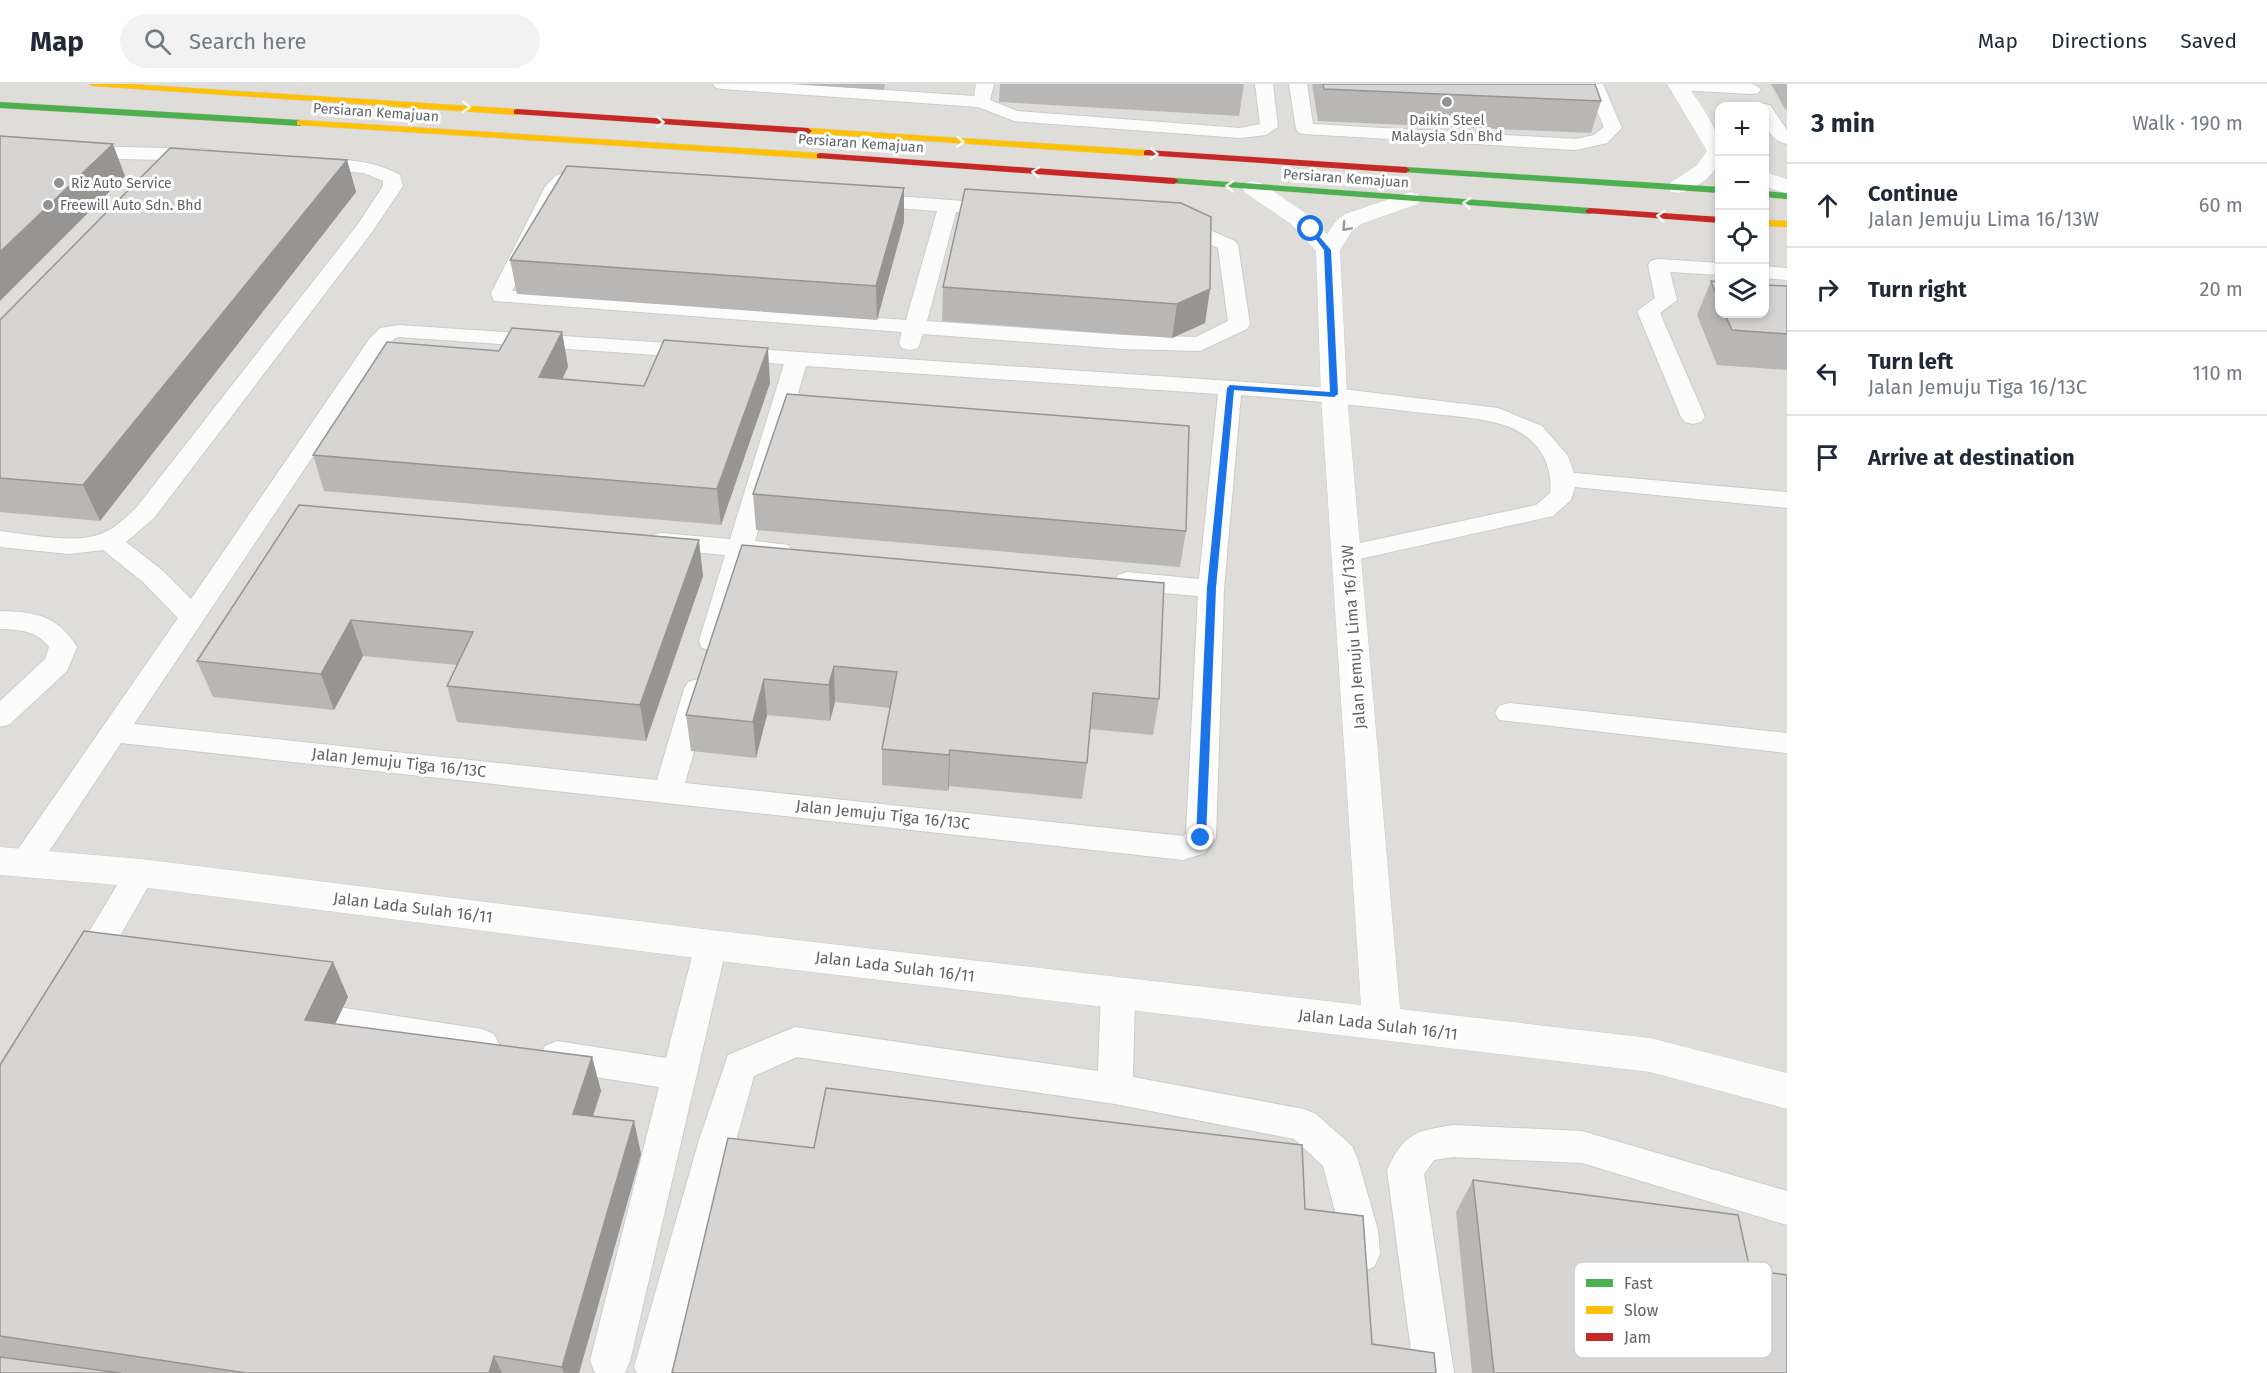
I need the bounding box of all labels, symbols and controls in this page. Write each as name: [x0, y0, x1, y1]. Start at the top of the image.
search box: [120, 14, 540, 68]
text: Map: [30, 25, 84, 58]
icon: search: [141, 25, 174, 58]
text: Search here: [189, 28, 307, 55]
text: Map: [1978, 28, 2018, 54]
text: Directions: [2051, 28, 2147, 54]
text: Saved: [2180, 28, 2237, 54]
marker: Daikin Steel Malaysia Sdn Bhd: [1440, 95, 1454, 109]
street label: Persiaran Kemajuan: [312, 100, 439, 125]
one-way arrow: [461, 101, 470, 114]
map controls: [1715, 102, 1769, 318]
button: +: [1715, 102, 1769, 156]
text: 3 min: [1811, 108, 1875, 139]
text: Walk · 190 m: [2132, 111, 2243, 135]
place label: Daikin Steel Malaysia Sdn Bhd: [1391, 112, 1503, 145]
one-way arrow: [656, 115, 665, 128]
street label: Persiaran Kemajuan: [797, 131, 924, 156]
one-way arrow: [955, 135, 964, 148]
one-way arrow: [1150, 147, 1159, 160]
button: −: [1715, 156, 1769, 210]
one-way arrow: [1031, 166, 1040, 179]
street label: Persiaran Kemajuan: [1282, 166, 1409, 191]
place label: Riz Auto Service: [71, 175, 172, 192]
marker: Riz Auto Service: [52, 176, 66, 190]
one-way arrow: [1226, 180, 1235, 193]
text: Continue: [1868, 180, 1958, 207]
icon: ahead: [1811, 189, 1844, 222]
text: 60 m: [2199, 193, 2243, 217]
one-way arrow: [1462, 196, 1471, 209]
place label: Freewill Auto Sdn. Bhd: [60, 197, 202, 214]
marker: Freewill Auto Sdn. Bhd: [41, 198, 55, 212]
text: Jalan Jemuju Lima 16/13W: [1868, 207, 2099, 231]
one-way arrow: [1657, 210, 1666, 223]
button: locate: [1715, 210, 1769, 264]
route start: [1297, 215, 1323, 241]
one-way arrow: [1342, 219, 1353, 230]
button: layers: [1715, 264, 1769, 318]
icon: right: [1811, 273, 1844, 306]
text: Turn right: [1868, 276, 1967, 303]
text: 20 m: [2200, 277, 2243, 301]
text: Turn left: [1868, 348, 1953, 375]
icon: left: [1811, 357, 1844, 390]
text: 110 m: [2192, 361, 2243, 385]
text: Jalan Jemuju Tiga 16/13C: [1868, 375, 2087, 399]
icon: arrive: [1811, 441, 1844, 474]
text: Arrive at destination: [1868, 444, 2075, 471]
street label: Jalan Jemuju Lima 16/13W: [1338, 544, 1369, 730]
street label: Jalan Jemuju Tiga 16/13C: [311, 744, 487, 781]
street label: Jalan Jemuju Tiga 16/13C: [795, 796, 971, 833]
route end: [1187, 824, 1213, 850]
street label: Jalan Lada Sulah 16/11: [332, 888, 494, 927]
street label: Jalan Lada Sulah 16/11: [814, 947, 976, 986]
street label: Jalan Lada Sulah 16/11: [1297, 1005, 1459, 1044]
legend: [1574, 1262, 1772, 1358]
text: Fast: [1624, 1274, 1653, 1293]
text: Slow: [1624, 1301, 1659, 1320]
text: Jam: [1624, 1328, 1651, 1347]

